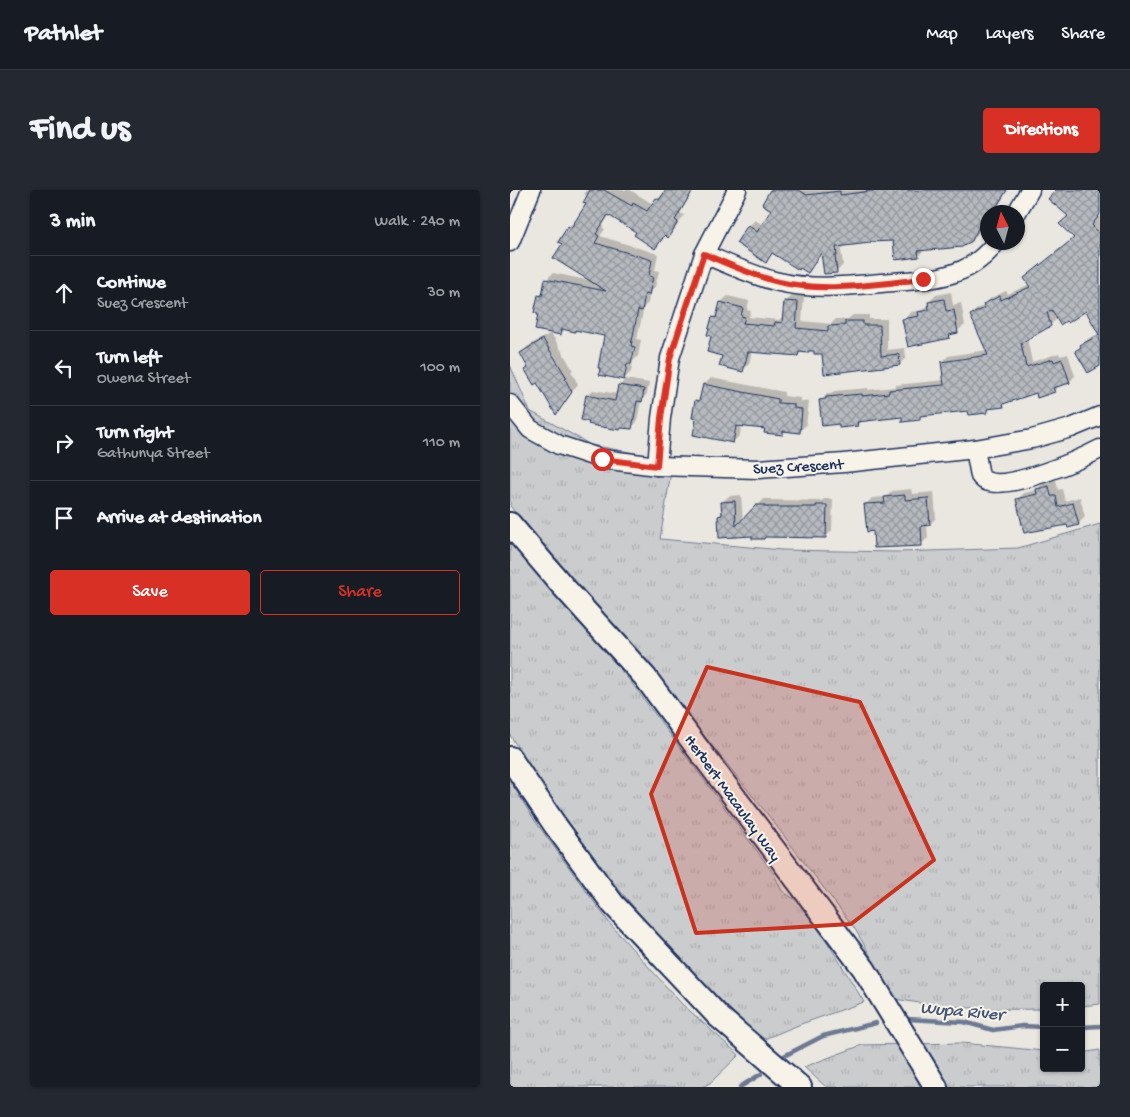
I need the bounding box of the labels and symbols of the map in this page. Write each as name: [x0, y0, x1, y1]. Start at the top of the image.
north arrow: [980, 205, 1025, 250]
route end: [912, 268, 935, 291]
route start: [591, 448, 614, 471]
street label: Suez Crescent: [753, 457, 845, 480]
street label: Herbert Macaulay Way: [679, 732, 784, 866]
water label: Wupa River: [919, 998, 1008, 1027]

